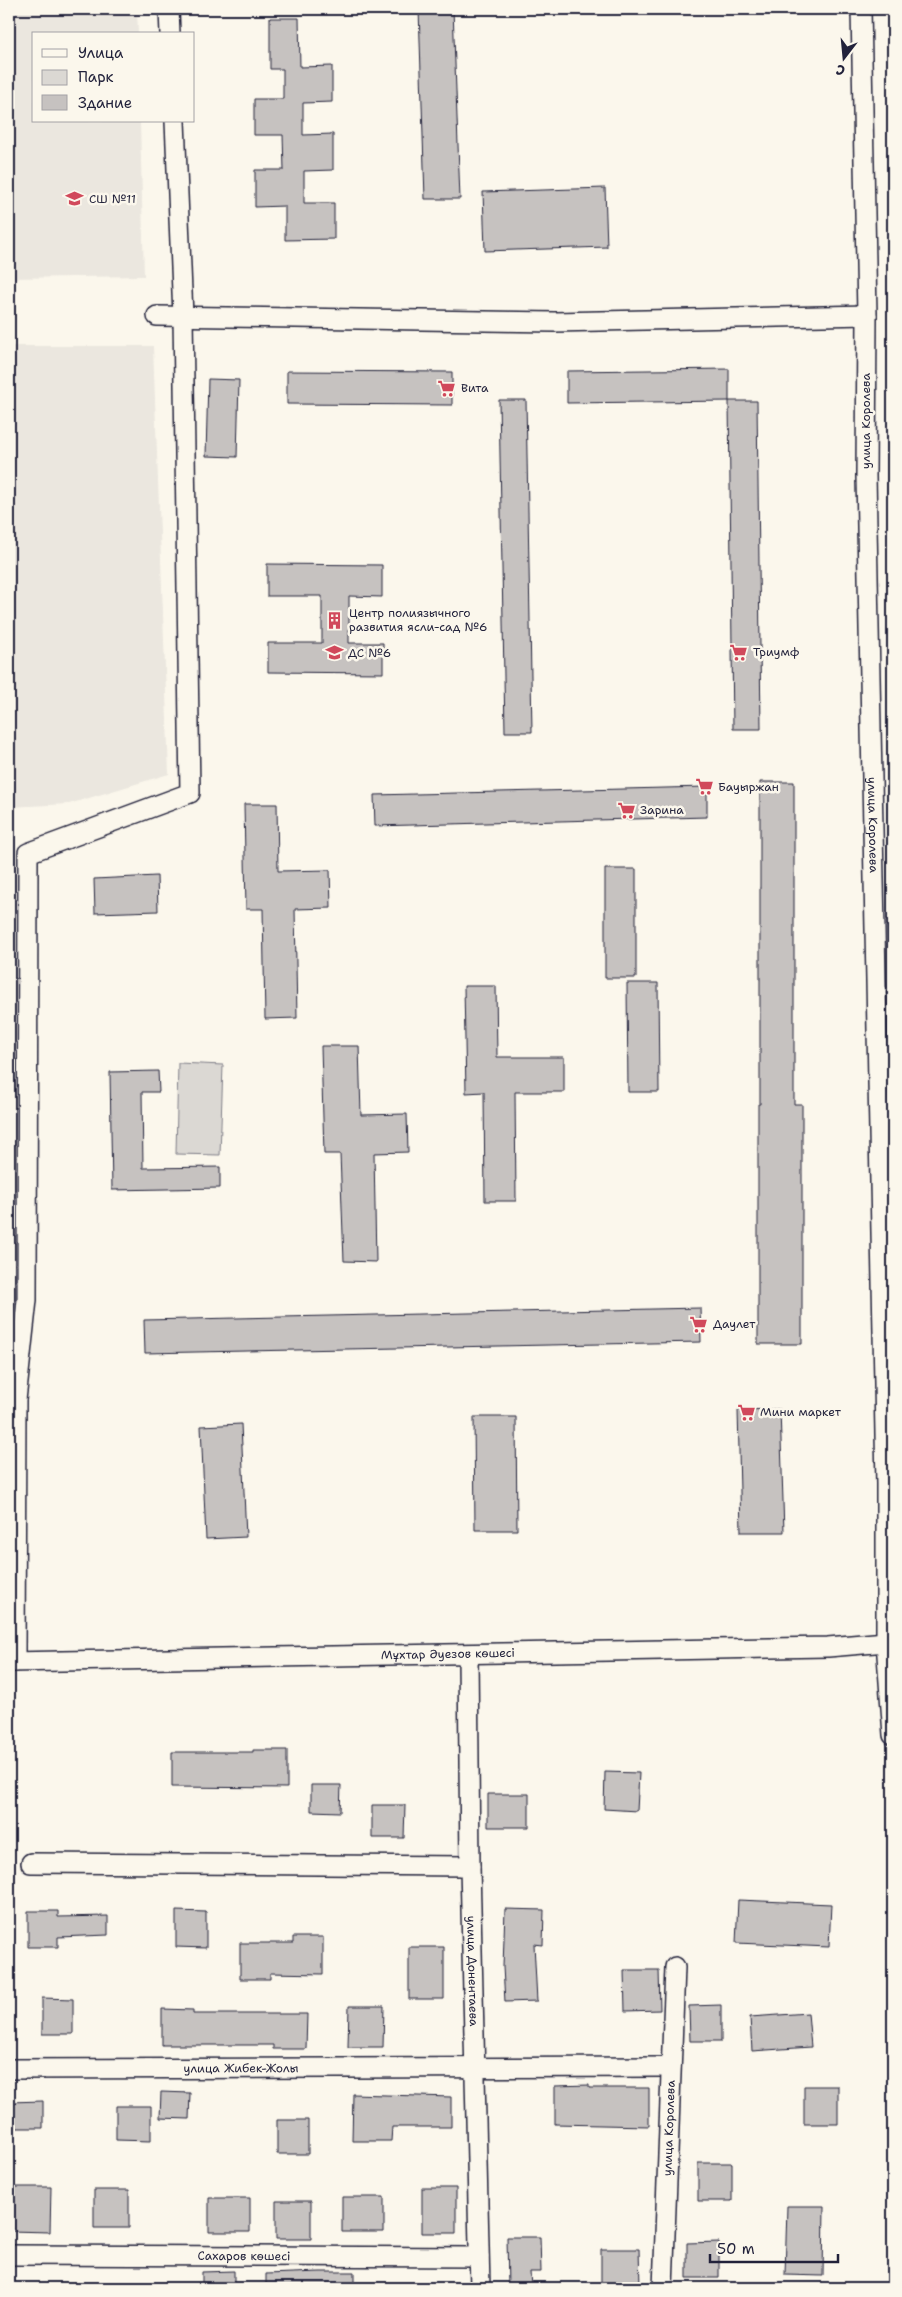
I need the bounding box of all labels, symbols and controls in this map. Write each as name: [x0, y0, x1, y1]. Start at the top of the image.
legend: [32, 32, 195, 122]
north arrow: [820, 32, 870, 82]
text: Улица: [78, 43, 124, 63]
text: С: [834, 61, 847, 80]
text: Парк: [78, 67, 114, 87]
text: Здание: [78, 93, 132, 113]
school or university icon: СШ №11: [65, 189, 85, 209]
place label: СШ №11: [89, 191, 136, 207]
street label: улица Королева: [858, 373, 874, 469]
supermarket icon: Вита: [437, 378, 457, 398]
place label: Вита: [461, 380, 489, 396]
place label: Центр полиязычного развития ясли-сад №6: [349, 605, 487, 635]
building icon: Центр полиязычного развития ясли-сад №6: [325, 610, 345, 630]
supermarket icon: Триумф: [729, 642, 749, 662]
school or university icon: ДС №6: [324, 643, 344, 663]
place label: Триумф: [753, 644, 799, 660]
place label: ДС №6: [348, 645, 391, 661]
supermarket icon: Бауыржан: [694, 777, 714, 797]
street label: улица Королева: [864, 777, 882, 874]
place label: Бауыржан: [718, 779, 779, 795]
supermarket icon: Зарина: [616, 800, 636, 820]
place label: Зарина: [640, 802, 684, 818]
supermarket icon: Даулет: [689, 1314, 709, 1334]
place label: Даулет: [713, 1316, 756, 1332]
supermarket icon: Мини маркет: [736, 1402, 756, 1422]
place label: Мини маркет: [760, 1404, 842, 1420]
street label: Мұхтар Әуезов көшесі: [381, 1645, 515, 1663]
street label: улица Донентаева: [463, 1915, 482, 2027]
street label: улица Жибек-Жолы: [184, 2060, 298, 2076]
street label: улица Королева: [659, 2079, 679, 2176]
scale bar: [710, 2232, 837, 2264]
text: 50 m: [717, 2239, 755, 2259]
street label: Сахаров көшесі: [198, 2248, 290, 2264]

